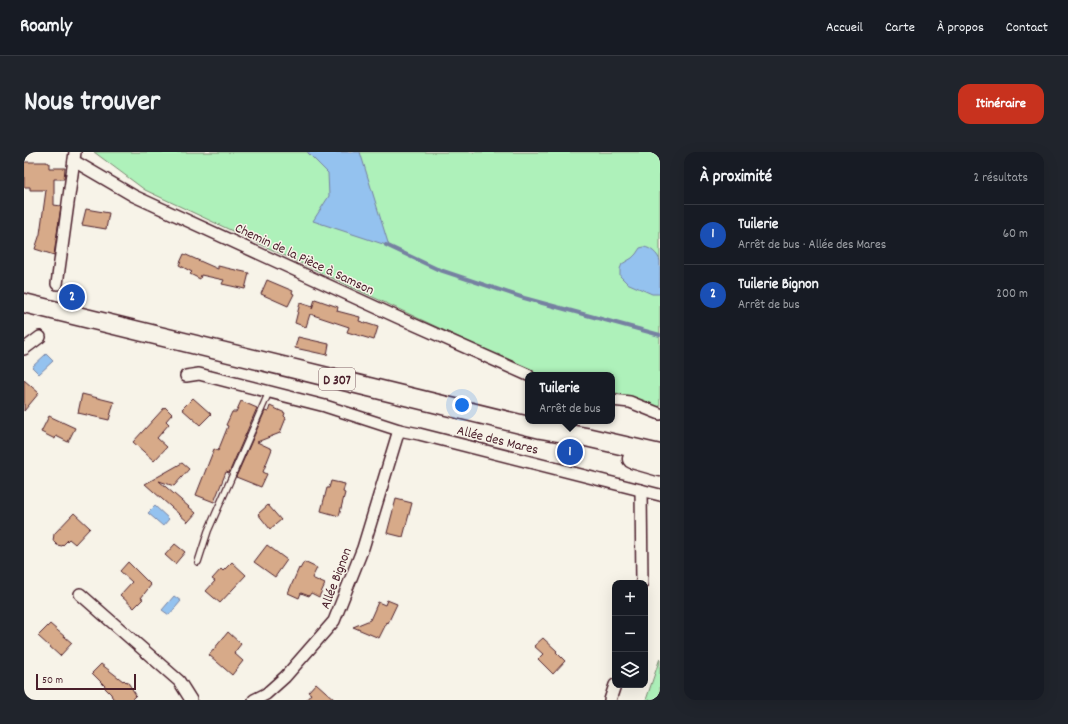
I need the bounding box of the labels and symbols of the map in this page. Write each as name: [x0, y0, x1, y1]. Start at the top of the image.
street label: Chemin de la Pièce à Samson: [231, 219, 377, 301]
pin: 2: [59, 282, 85, 312]
road number: D 307: [319, 368, 355, 390]
your location: [452, 395, 472, 415]
street label: Allée des Mares: [455, 421, 541, 461]
pin: 1: [557, 437, 583, 467]
street label: Allée Bignon: [316, 545, 358, 612]
scale bar: [36, 672, 136, 691]

